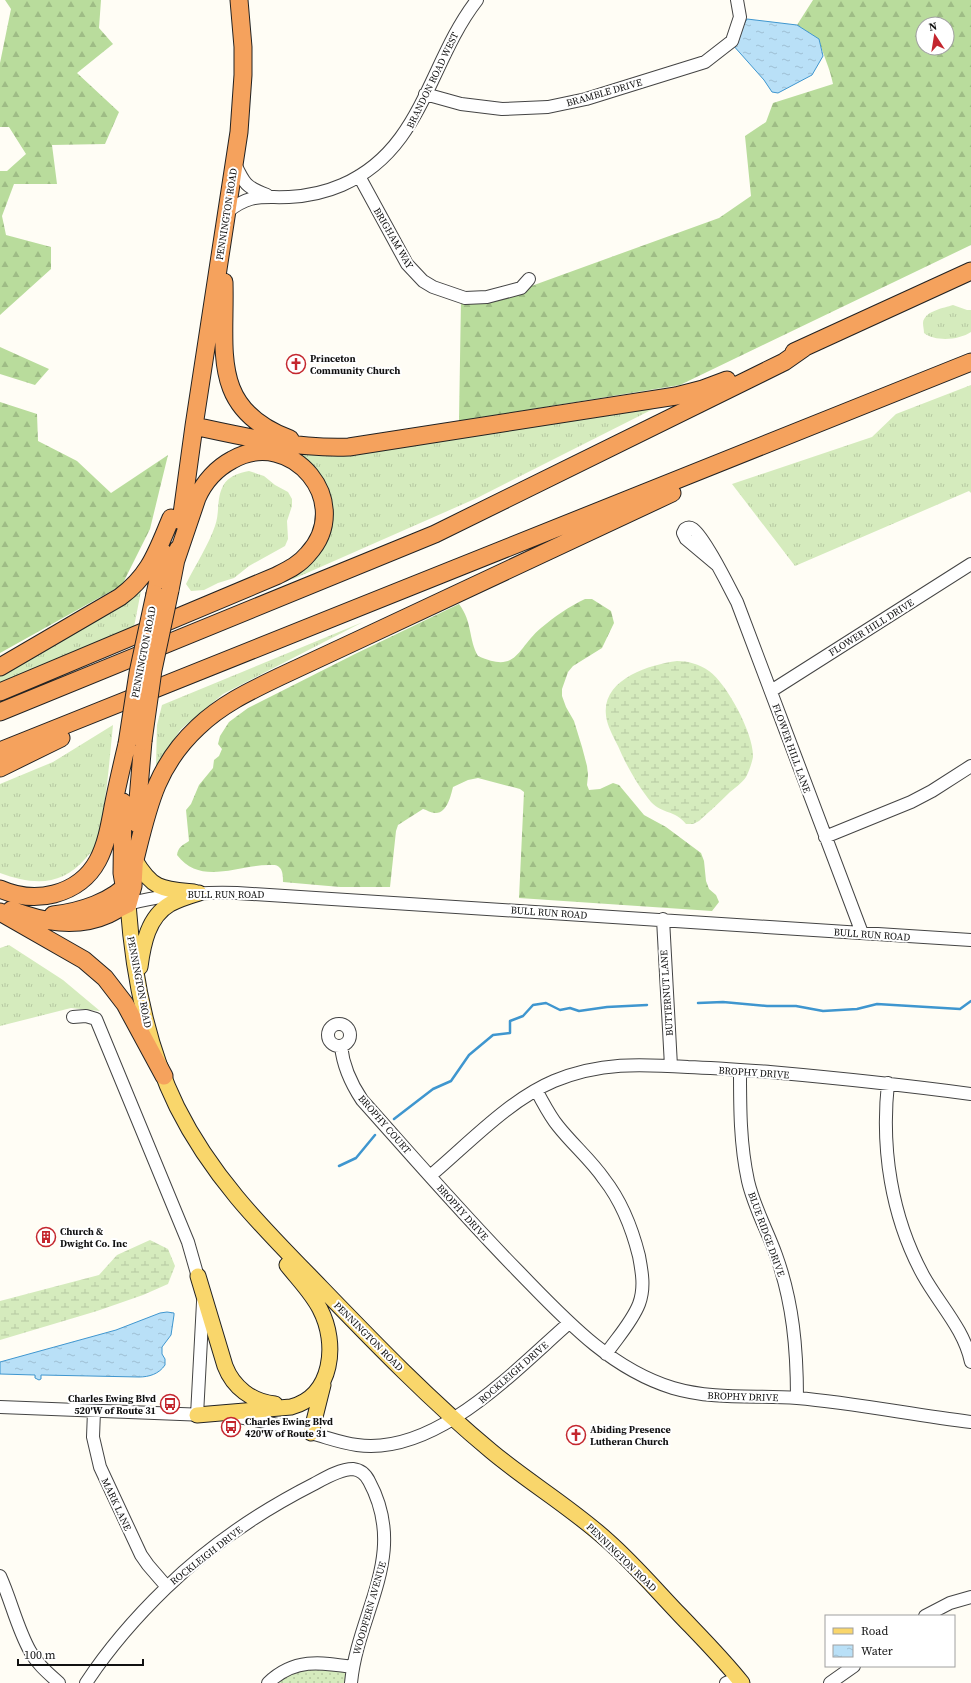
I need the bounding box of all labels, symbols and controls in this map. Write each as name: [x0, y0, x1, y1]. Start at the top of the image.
north arrow: [915, 16, 955, 56]
text: N: [928, 19, 939, 35]
street label: BRANDON ROAD WEST: [403, 30, 461, 131]
street label: BRAMBLE DRIVE: [565, 75, 644, 110]
street label: PENNINGTON ROAD: [213, 167, 240, 261]
street label: BRIGHAM WAY: [371, 205, 417, 272]
place label: Princeton Community Church: [310, 352, 400, 377]
church icon: Princeton Community Church: [285, 353, 307, 375]
street label: FLOWER HILL DRIVE: [826, 596, 916, 659]
street label: PENNINGTON ROAD: [128, 605, 159, 699]
street label: FLOWER HILL LANE: [769, 702, 814, 795]
street label: BULL RUN ROAD: [188, 888, 264, 901]
street label: BULL RUN ROAD: [510, 903, 588, 922]
street label: BULL RUN ROAD: [833, 925, 911, 944]
street label: PENNINGTON ROAD: [124, 935, 155, 1029]
street label: BUTTERNUT LANE: [657, 949, 676, 1036]
street label: BROPHY DRIVE: [718, 1064, 790, 1081]
street label: BROPHY COURT: [356, 1092, 414, 1156]
street label: BROPHY DRIVE: [434, 1182, 491, 1243]
street label: BLUE RIDGE DRIVE: [745, 1190, 788, 1278]
place label: Church & Dwight Co. Inc: [60, 1225, 127, 1250]
building icon: Church & Dwight Co. Inc: [35, 1226, 57, 1248]
street label: PENNINGTON ROAD: [331, 1299, 406, 1374]
street label: ROCKLEIGH DRIVE: [476, 1338, 551, 1406]
street label: BROPHY DRIVE: [707, 1389, 779, 1404]
place label: Charles Ewing Blvd 520'W of Route 31: [68, 1392, 156, 1417]
bus stop icon: Charles Ewing Blvd 520'W of Route 31: [159, 1393, 181, 1415]
place label: Charles Ewing Blvd 420'W of Route 31: [245, 1415, 333, 1440]
bus stop icon: Charles Ewing Blvd 420'W of Route 31: [220, 1416, 242, 1438]
place label: Abiding Presence Lutheran Church: [590, 1423, 671, 1448]
church icon: Abiding Presence Lutheran Church: [565, 1424, 587, 1446]
street label: MARK LANE: [99, 1476, 134, 1533]
street label: PENNINGTON ROAD: [584, 1520, 660, 1594]
street label: ROCKLEIGH DRIVE: [167, 1523, 245, 1588]
street label: WOODFERN AVENUE: [350, 1560, 389, 1656]
legend: [825, 1615, 955, 1667]
text: Road: [861, 1623, 888, 1639]
scale bar: [18, 1641, 143, 1667]
text: Water: [861, 1643, 893, 1659]
text: 100 m: [24, 1647, 56, 1663]

